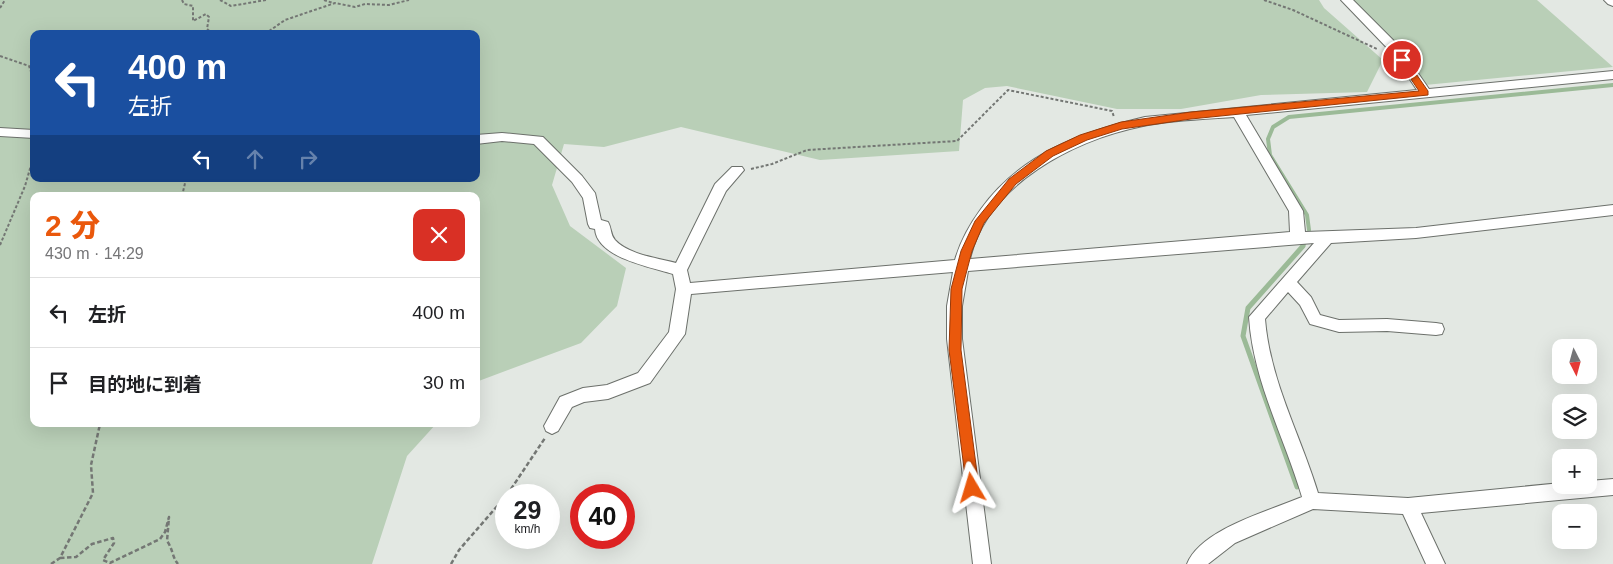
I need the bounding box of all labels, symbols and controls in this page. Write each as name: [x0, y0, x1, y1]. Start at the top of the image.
pin: [1381, 39, 1423, 81]
icon: arrive: [1388, 46, 1416, 74]
text: 400 m: [128, 47, 227, 86]
icon: left: [45, 50, 110, 115]
text: 左折: [128, 94, 172, 119]
icon: left: [188, 145, 216, 173]
icon: ahead: [241, 145, 269, 173]
icon: right: [294, 145, 322, 173]
text: 2 分: [45, 209, 100, 242]
button: close: [413, 209, 465, 261]
text: 430 m · 14:29: [45, 245, 144, 262]
icon: left: [45, 299, 73, 327]
text: 400 m: [412, 302, 465, 323]
text: 左折: [88, 304, 126, 325]
north arrow: [1552, 339, 1598, 384]
map controls: [1552, 339, 1597, 549]
icon: arrive: [45, 369, 73, 397]
text: 30 m: [423, 372, 465, 393]
text: 目的地に到着: [88, 374, 202, 395]
button: layers: [1552, 394, 1597, 439]
button: +: [1552, 449, 1597, 494]
position arrow: [945, 461, 997, 513]
speed limit sign: 40: [570, 484, 635, 549]
text: 29: [514, 496, 541, 524]
button: −: [1552, 504, 1597, 549]
text: km/h: [514, 522, 541, 536]

